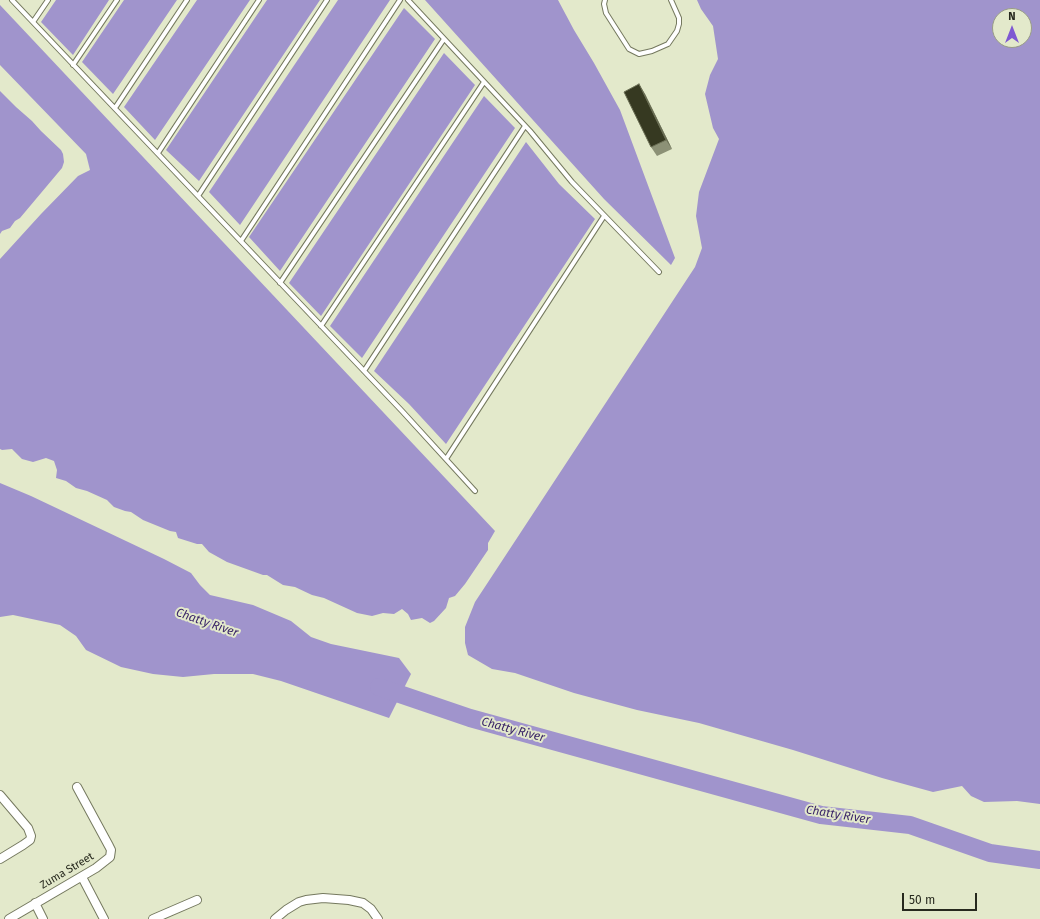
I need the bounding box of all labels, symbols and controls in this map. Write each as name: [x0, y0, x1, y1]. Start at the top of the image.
north arrow: [992, 8, 1032, 48]
text: N: [1008, 10, 1016, 23]
water label: Chatty River: [174, 606, 240, 640]
water label: Chatty River: [480, 715, 546, 745]
water label: Chatty River: [805, 803, 871, 827]
street label: Zuma Street: [38, 850, 96, 892]
scale bar: [904, 885, 979, 911]
text: 50 m: [909, 893, 935, 907]

